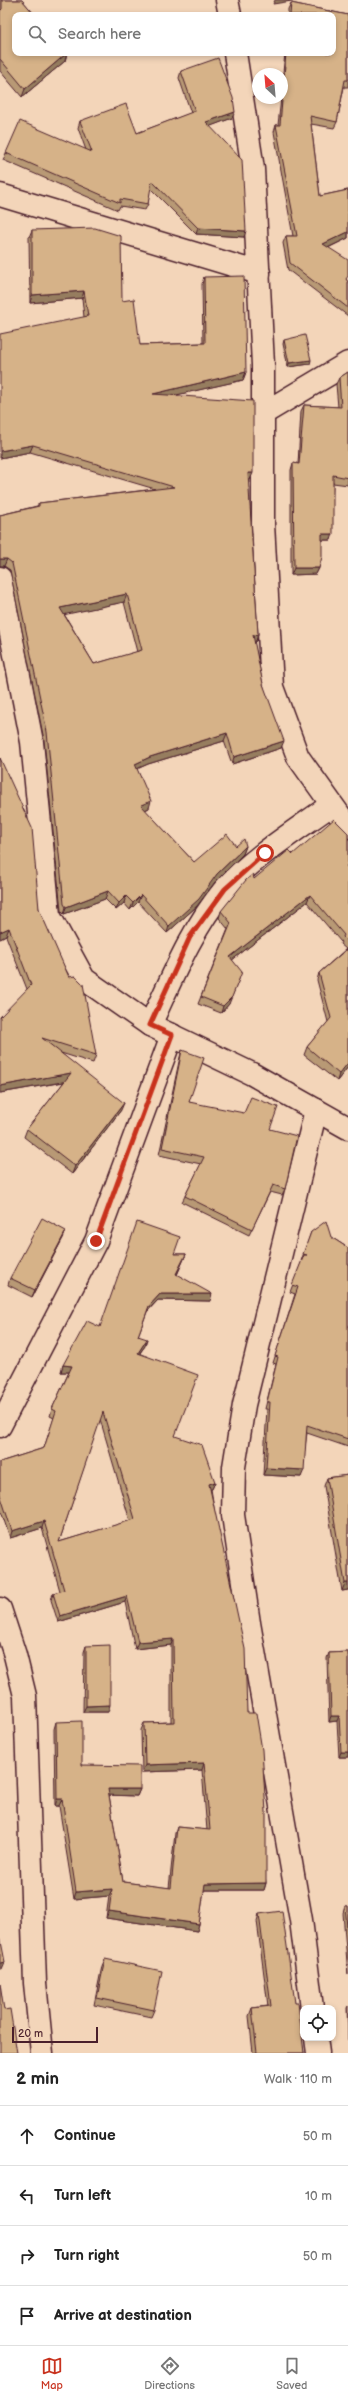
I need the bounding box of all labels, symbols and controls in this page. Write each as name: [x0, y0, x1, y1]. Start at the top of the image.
search box: [12, 12, 336, 56]
icon: search: [26, 23, 48, 45]
text: Search here: [58, 25, 141, 44]
north arrow: [252, 68, 288, 104]
route start: [256, 844, 274, 862]
route end: [87, 1232, 105, 1250]
map controls: [300, 2005, 336, 2041]
button: locate: [300, 2005, 336, 2041]
scale bar: [12, 2025, 98, 2044]
text: 20 m: [18, 2027, 43, 2040]
text: 2 min: [16, 2069, 59, 2089]
text: Walk · 110 m: [264, 2071, 332, 2087]
icon: ahead: [16, 2125, 38, 2147]
text: Continue: [54, 2126, 116, 2145]
text: 50 m: [303, 2128, 332, 2144]
icon: left: [16, 2185, 38, 2207]
text: Turn left: [54, 2186, 111, 2205]
text: 10 m: [305, 2188, 332, 2204]
icon: right: [16, 2245, 38, 2267]
text: Turn right: [54, 2246, 119, 2265]
text: 50 m: [303, 2248, 332, 2264]
icon: arrive: [16, 2305, 38, 2327]
text: Arrive at destination: [54, 2306, 192, 2325]
tab: Map: [41, 2355, 63, 2392]
tab: Directions: [144, 2355, 195, 2392]
tab: Saved: [276, 2355, 307, 2392]

